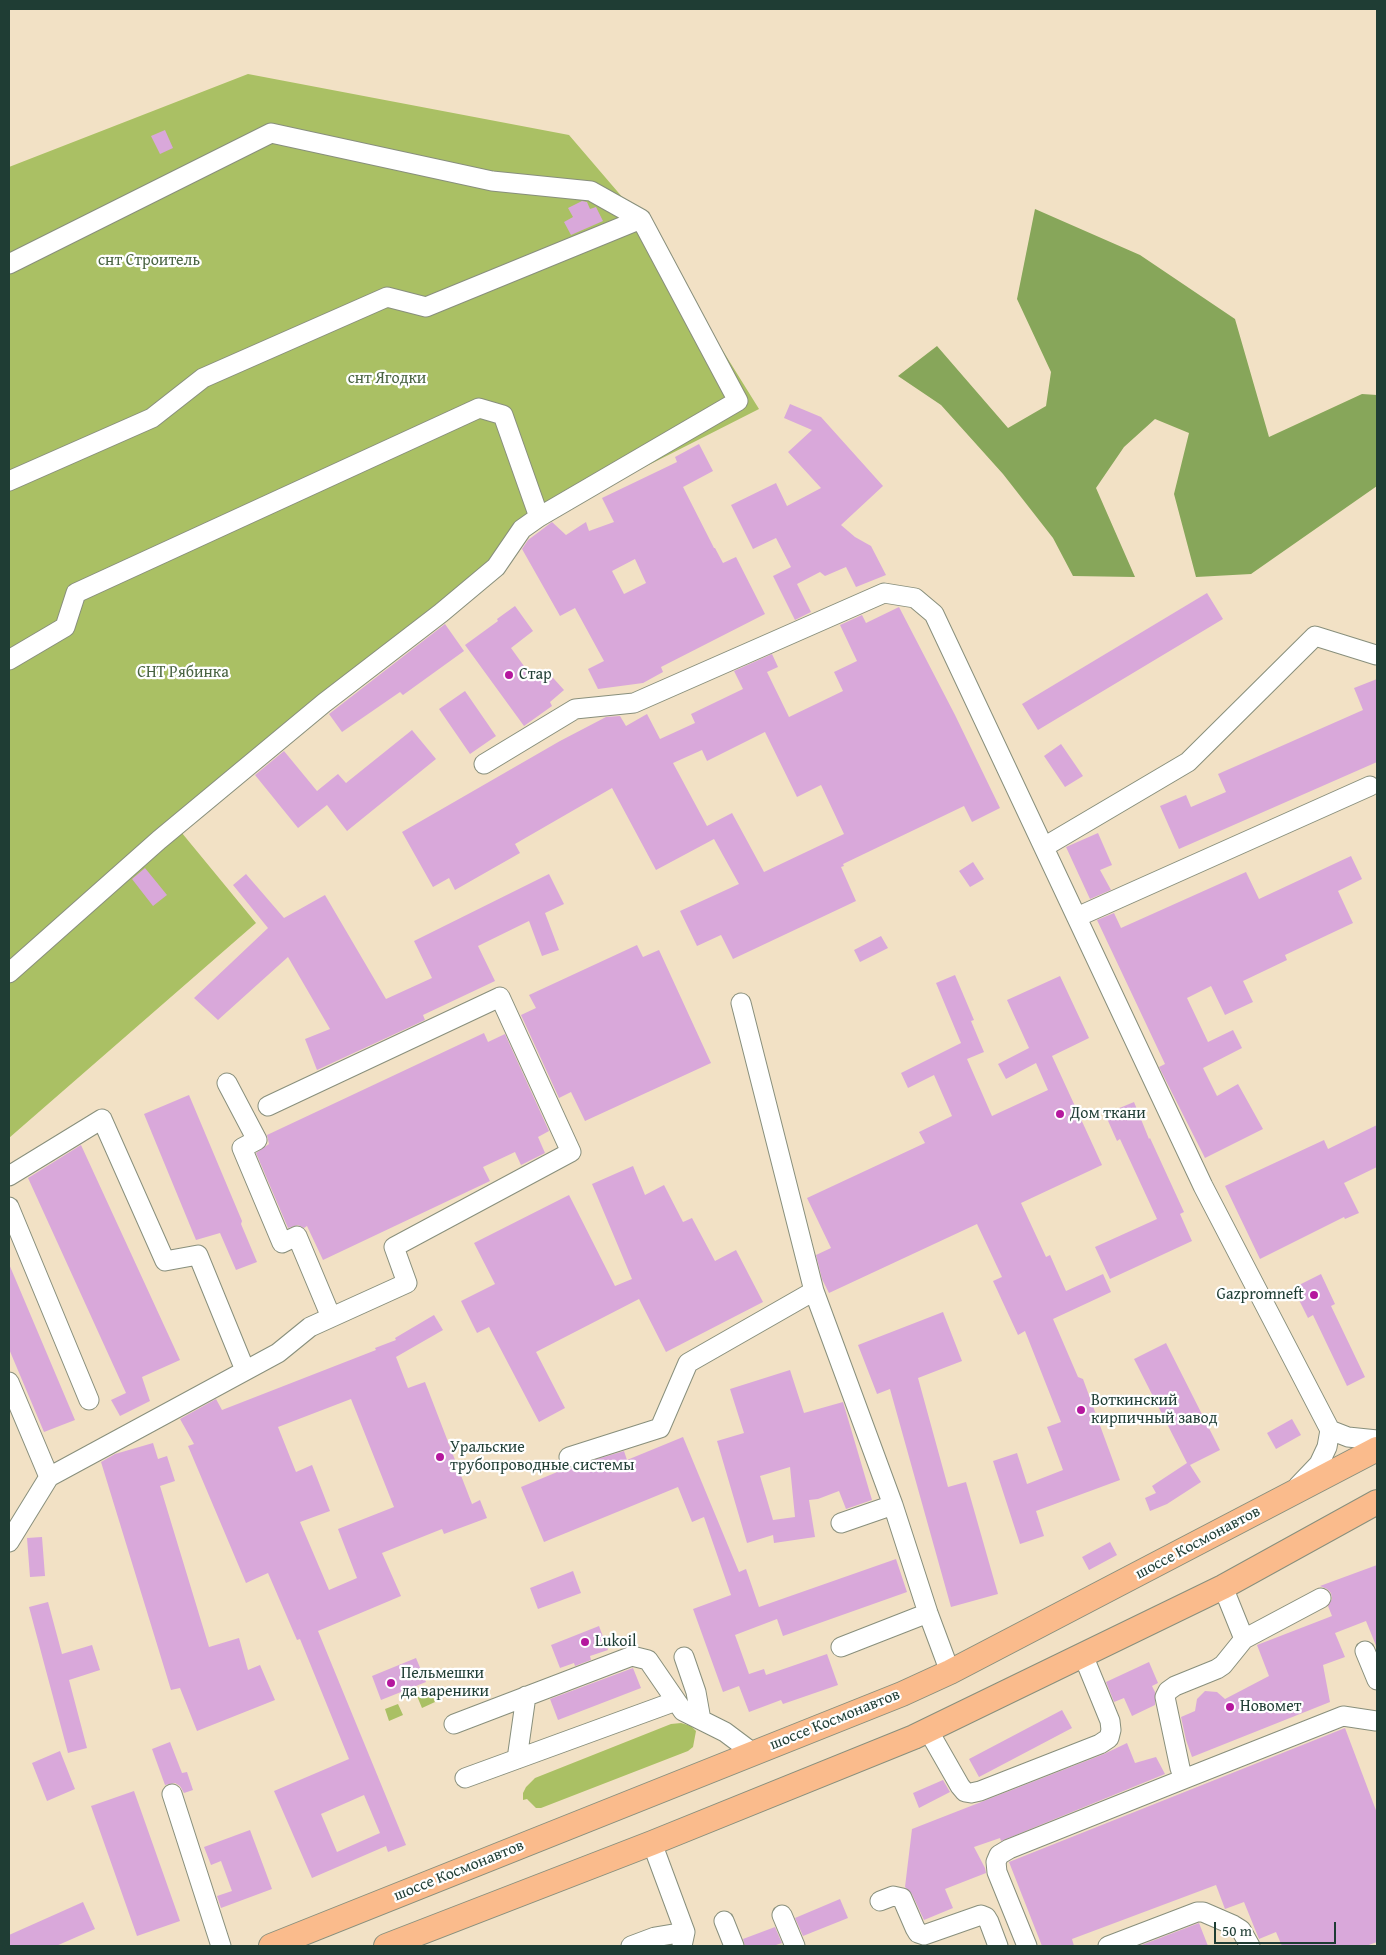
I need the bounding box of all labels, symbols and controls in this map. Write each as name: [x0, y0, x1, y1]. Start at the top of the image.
park label: снт Строитель: [98, 251, 200, 271]
park label: снт Ягодки: [348, 369, 426, 389]
park label: СНТ Рябинка: [137, 663, 229, 683]
place label: Стар: [519, 665, 552, 685]
marker: Стар: [503, 669, 515, 681]
place label: Дом ткани: [1070, 1104, 1146, 1124]
marker: Дом ткани: [1054, 1108, 1066, 1120]
place label: Gazpromneft: [1217, 1285, 1304, 1305]
marker: Gazpromneft: [1308, 1289, 1320, 1301]
place label: Воткинский кирпичный завод: [1091, 1391, 1217, 1429]
marker: Воткинский кирпичный завод: [1075, 1404, 1087, 1416]
place label: Уральские трубопроводные системы: [450, 1438, 634, 1476]
marker: Уральские трубопроводные системы: [434, 1451, 446, 1463]
street label: шоссе Космонавтов: [1132, 1502, 1264, 1584]
place label: Lukoil: [595, 1632, 636, 1652]
marker: Lukoil: [579, 1636, 591, 1648]
place label: Пельмешки да вареники: [401, 1664, 489, 1702]
marker: Пельмешки да вареники: [385, 1677, 397, 1689]
street label: шоссе Космонавтов: [767, 1685, 903, 1755]
place label: Новомет: [1240, 1697, 1301, 1717]
marker: Новомет: [1224, 1701, 1236, 1713]
street label: шоссе Космонавтов: [391, 1836, 527, 1906]
scale bar: [1216, 1912, 1338, 1944]
text: 50 m: [1222, 1920, 1252, 1941]

